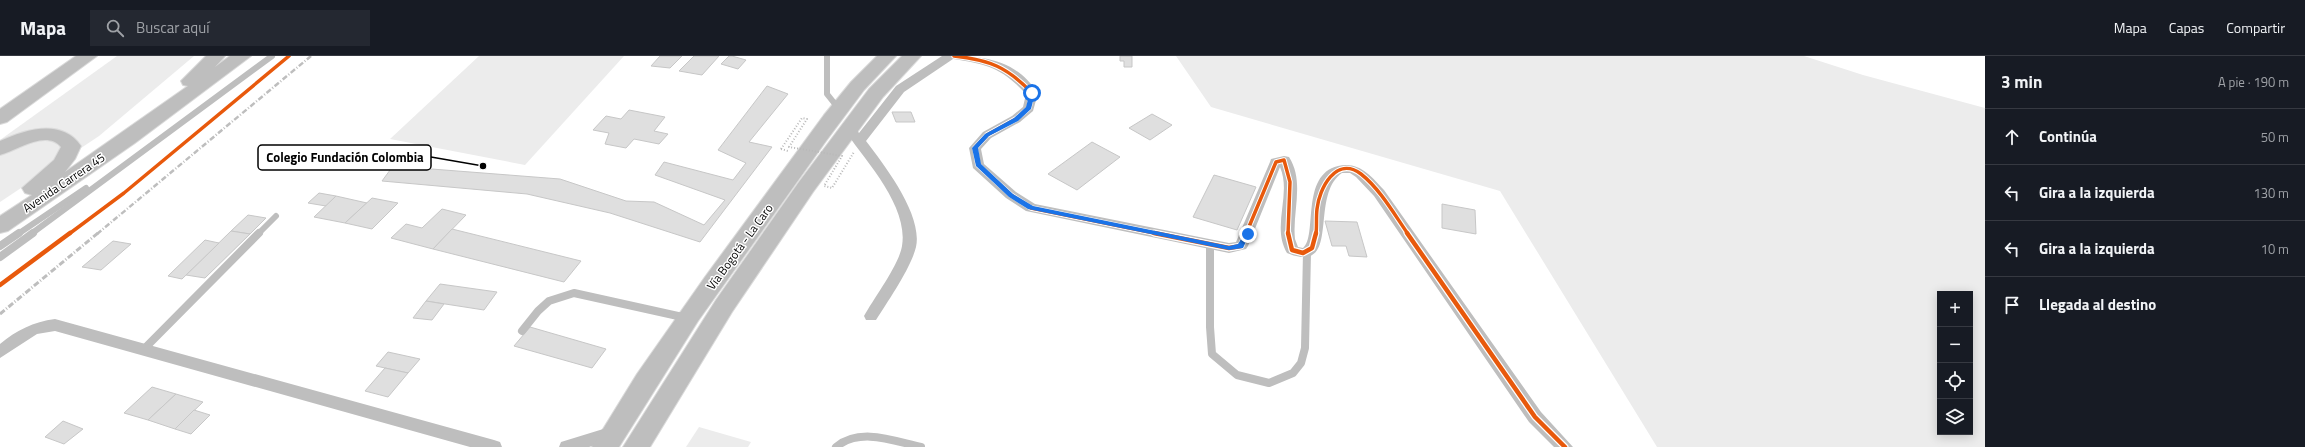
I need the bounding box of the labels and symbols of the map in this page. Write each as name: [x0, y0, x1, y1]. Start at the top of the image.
route start: [1023, 84, 1041, 102]
callout: Colegio Fundación Colombia: [258, 145, 431, 170]
text: Colegio Fundación Colombia: [266, 147, 424, 167]
street label: Avenida Carrera 45: [19, 148, 109, 217]
street label: Vía Bogotá - La Caro: [702, 200, 777, 294]
route end: [1239, 225, 1257, 243]

